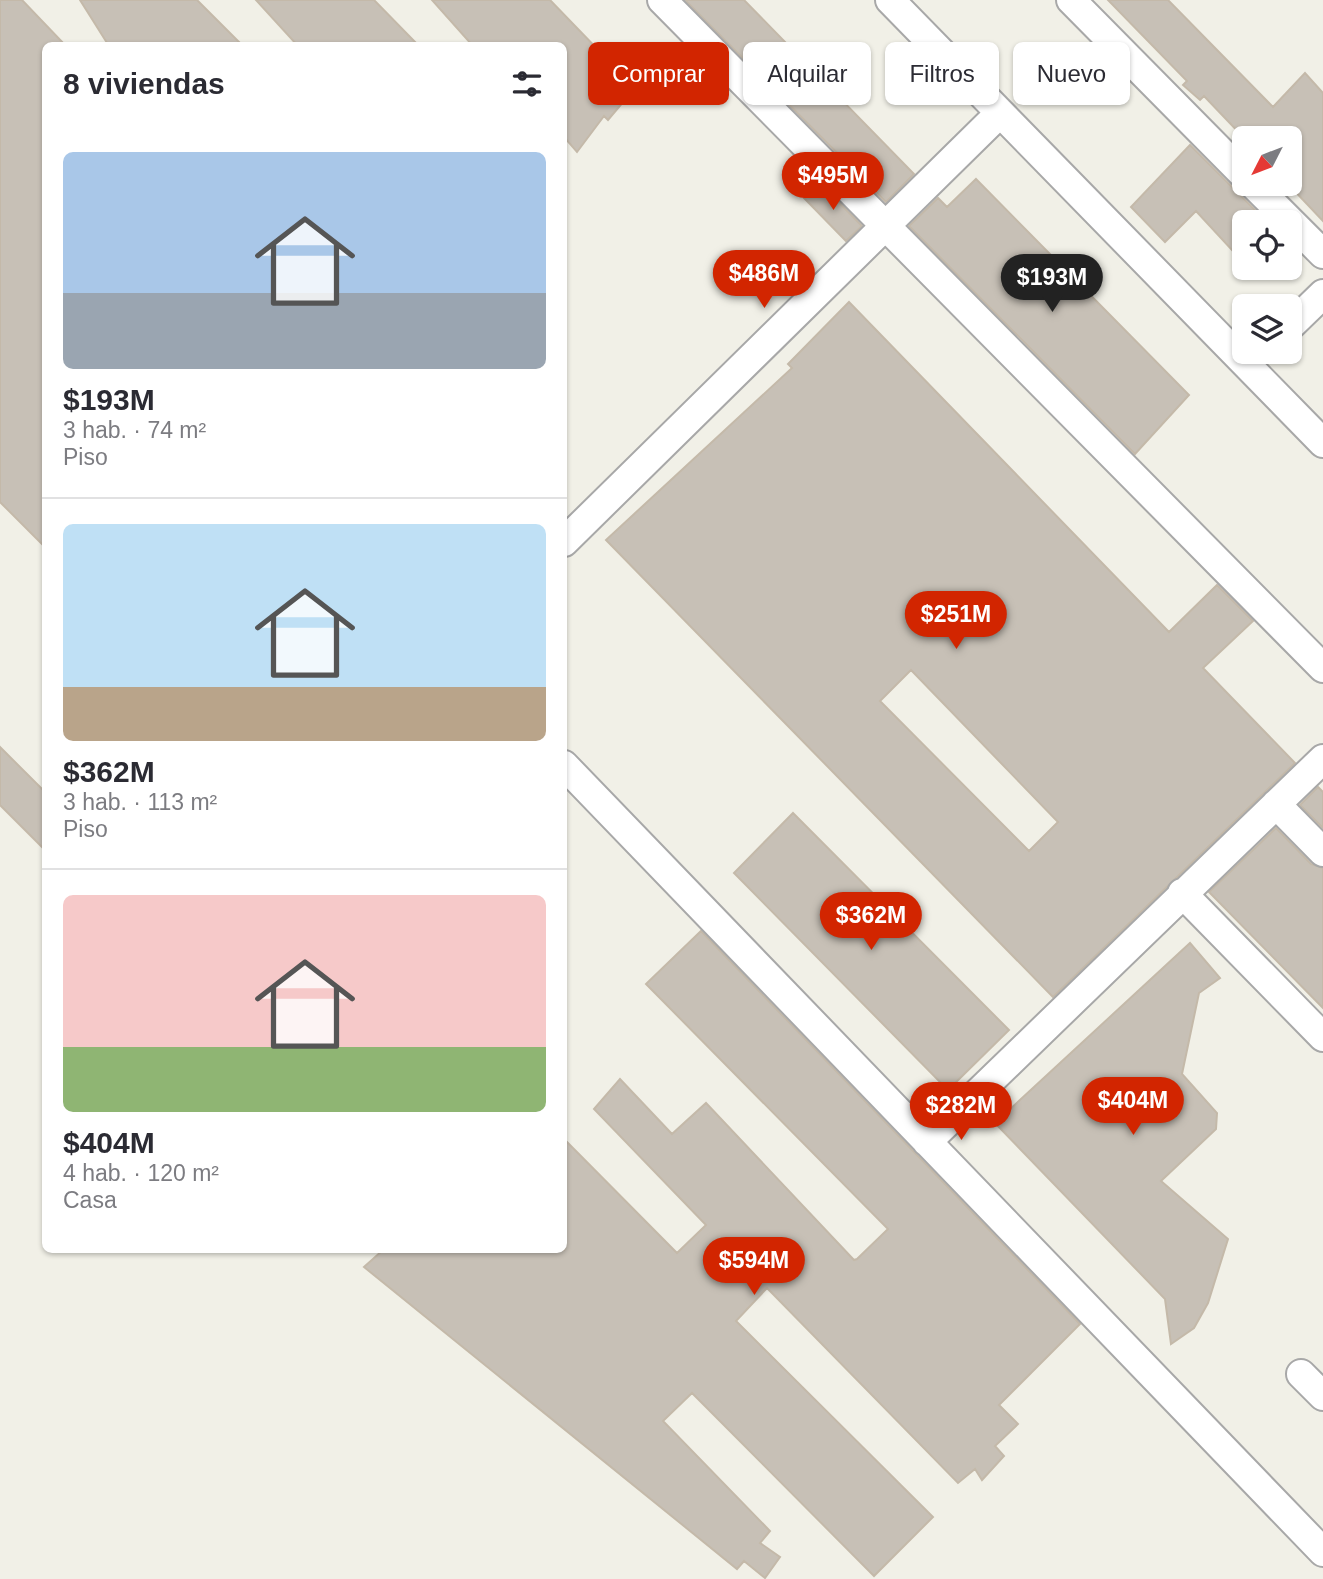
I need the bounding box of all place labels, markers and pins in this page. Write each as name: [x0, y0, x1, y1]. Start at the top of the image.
pin: $495M: [784, 152, 882, 212]
pin: $486M: [715, 250, 813, 310]
pin: $193M: [1003, 254, 1101, 314]
pin: $251M: [907, 592, 1005, 651]
pin: $362M: [822, 892, 920, 952]
pin: $404M: [1084, 1078, 1182, 1137]
pin: $282M: [912, 1082, 1010, 1142]
pin: $594M: [705, 1238, 803, 1297]

